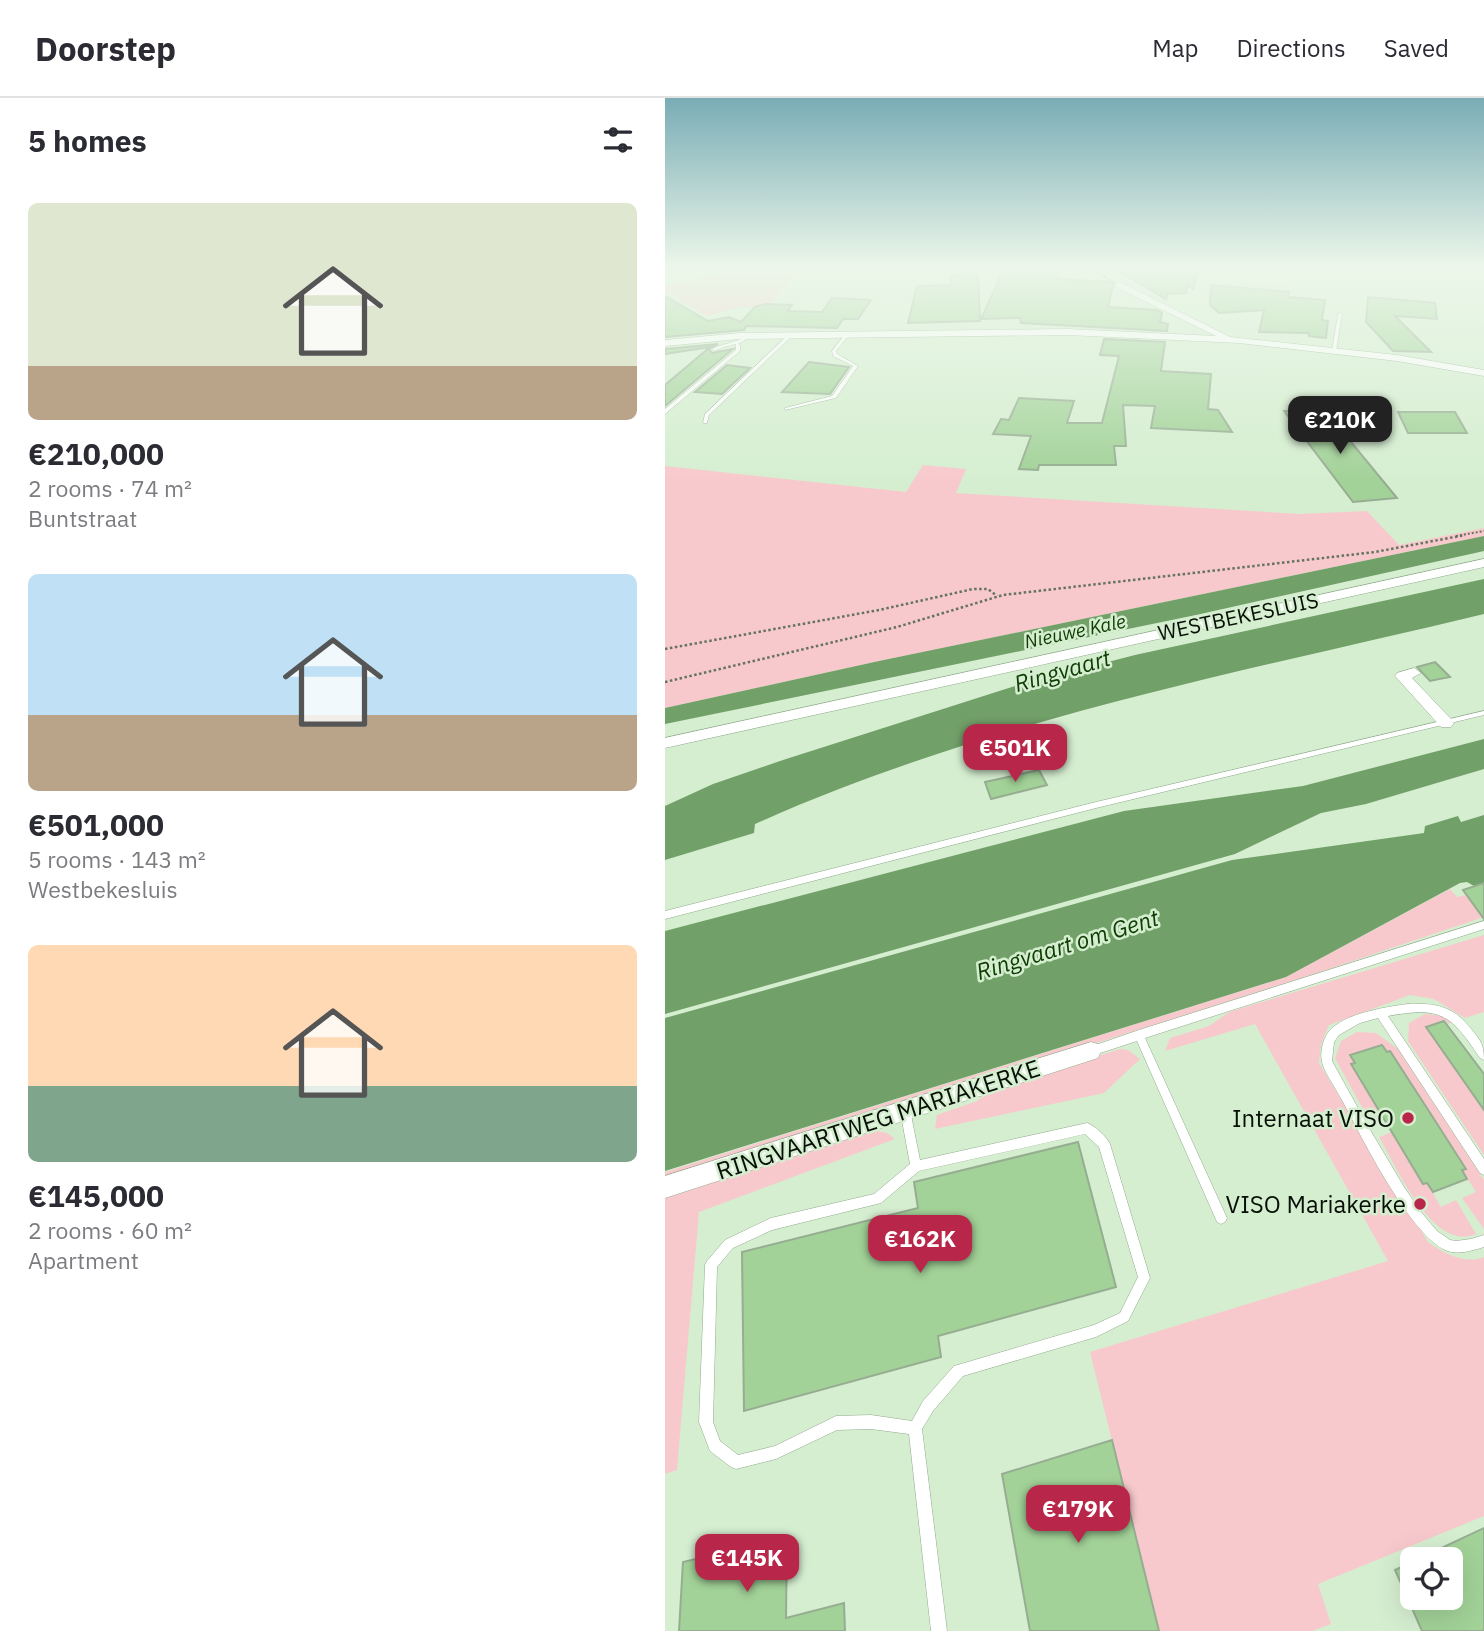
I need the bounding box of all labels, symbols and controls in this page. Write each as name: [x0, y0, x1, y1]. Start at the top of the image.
text: Doorstep: [35, 27, 176, 70]
text: Map: [1152, 32, 1198, 64]
text: Directions: [1236, 32, 1346, 64]
text: Saved: [1384, 32, 1449, 64]
text: 5 homes: [28, 121, 147, 160]
icon: filters: [599, 121, 637, 159]
icon: home: [270, 248, 396, 374]
pin: €210K: [1291, 396, 1389, 456]
text: €210K: [1304, 404, 1376, 434]
text: €210,000: [28, 434, 164, 473]
text: 2 rooms · 74 m²: [28, 473, 192, 503]
text: Buntstraat: [28, 503, 137, 533]
street label: WESTBEKESLUIS: [1155, 585, 1321, 647]
water label: Nieuwe Kale: [1022, 608, 1128, 653]
icon: home: [270, 619, 396, 745]
water label: Ringvaart: [1010, 642, 1114, 698]
pin: €501K: [966, 724, 1064, 784]
text: €501K: [979, 732, 1051, 762]
text: €501,000: [28, 805, 164, 844]
text: 5 rooms · 143 m²: [28, 844, 206, 874]
text: Westbekesluis: [28, 874, 178, 904]
water label: Ringvaart om Gent: [972, 902, 1162, 986]
icon: home: [270, 990, 396, 1116]
street label: RINGVAARTWEG MARIAKERKE: [712, 1051, 1044, 1187]
place label: Internaat VISO: [1232, 1102, 1394, 1134]
marker: Internaat VISO: [1400, 1110, 1416, 1126]
text: €145,000: [28, 1176, 164, 1215]
place label: VISO Mariakerke: [1226, 1188, 1406, 1220]
marker: VISO Mariakerke: [1412, 1196, 1428, 1212]
text: 2 rooms · 60 m²: [28, 1215, 192, 1245]
pin: €162K: [871, 1216, 969, 1275]
text: €162K: [884, 1223, 956, 1253]
text: Apartment: [28, 1245, 139, 1275]
pin: €179K: [1029, 1486, 1127, 1545]
text: €179K: [1042, 1493, 1114, 1523]
pin: €145K: [698, 1534, 796, 1594]
text: €145K: [711, 1542, 783, 1572]
map controls: [1400, 1547, 1463, 1610]
button: locate: [1400, 1547, 1463, 1610]

